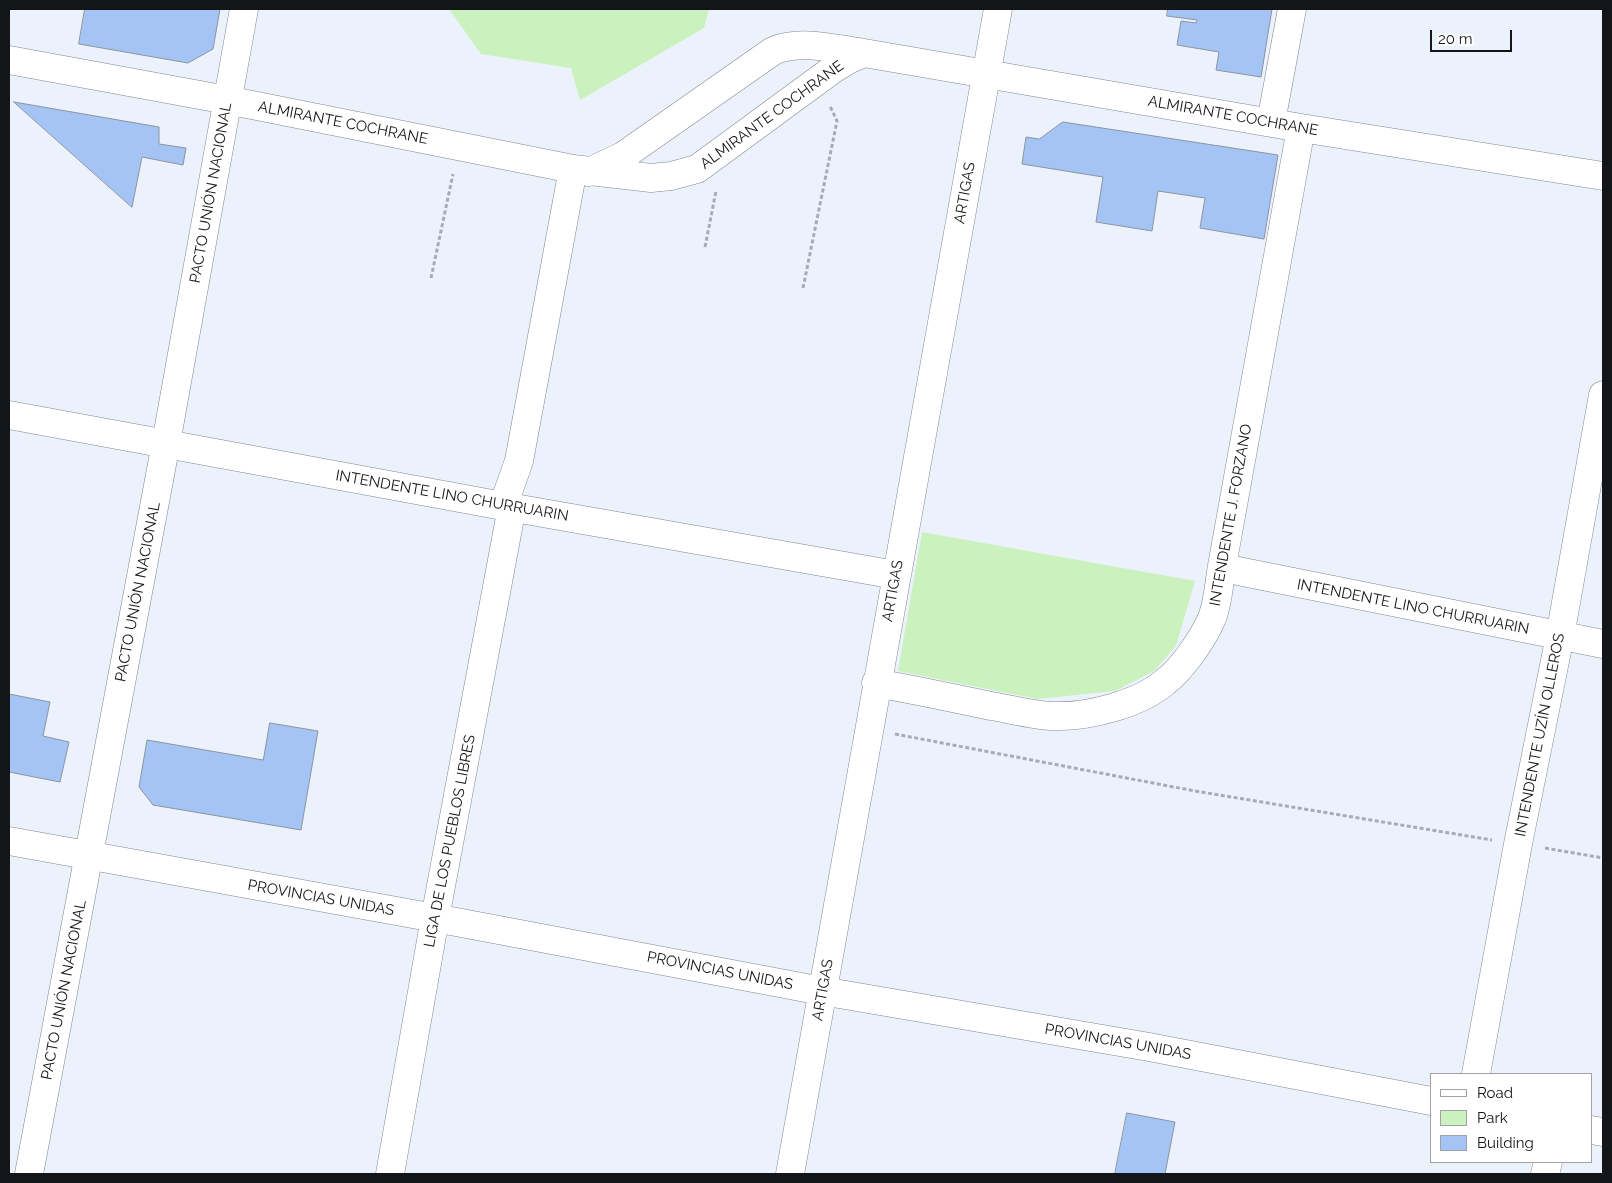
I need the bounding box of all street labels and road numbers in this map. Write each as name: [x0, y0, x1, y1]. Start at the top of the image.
street label: ALMIRANTE COCHRANE: [697, 57, 847, 173]
street label: ALMIRANTE COCHRANE: [1146, 92, 1320, 140]
street label: ALMIRANTE COCHRANE: [257, 98, 429, 148]
street label: PACTO UNIÓN NACIONAL: [186, 101, 236, 285]
street label: ARTIGAS: [951, 161, 979, 225]
street label: INTENDENTE J. FORZANO: [1206, 423, 1256, 607]
street label: INTENDENTE LINO CHURRUARIN: [334, 467, 570, 525]
street label: PACTO UNIÓN NACIONAL: [112, 501, 164, 683]
street label: ARTIGAS: [879, 559, 907, 623]
street label: INTENDENTE LINO CHURRUARIN: [1295, 576, 1531, 638]
street label: INTENDENTE UZÍN OLLEROS: [1511, 632, 1569, 838]
street label: LIGA DE LOS PUEBLOS LIBRES: [421, 733, 479, 949]
street label: PROVINCIAS UNIDAS: [246, 876, 396, 920]
street label: PACTO UNIÓN NACIONAL: [38, 899, 90, 1081]
street label: PROVINCIAS UNIDAS: [645, 948, 795, 994]
street label: ARTIGAS: [809, 958, 837, 1022]
street label: PROVINCIAS UNIDAS: [1043, 1020, 1193, 1064]

